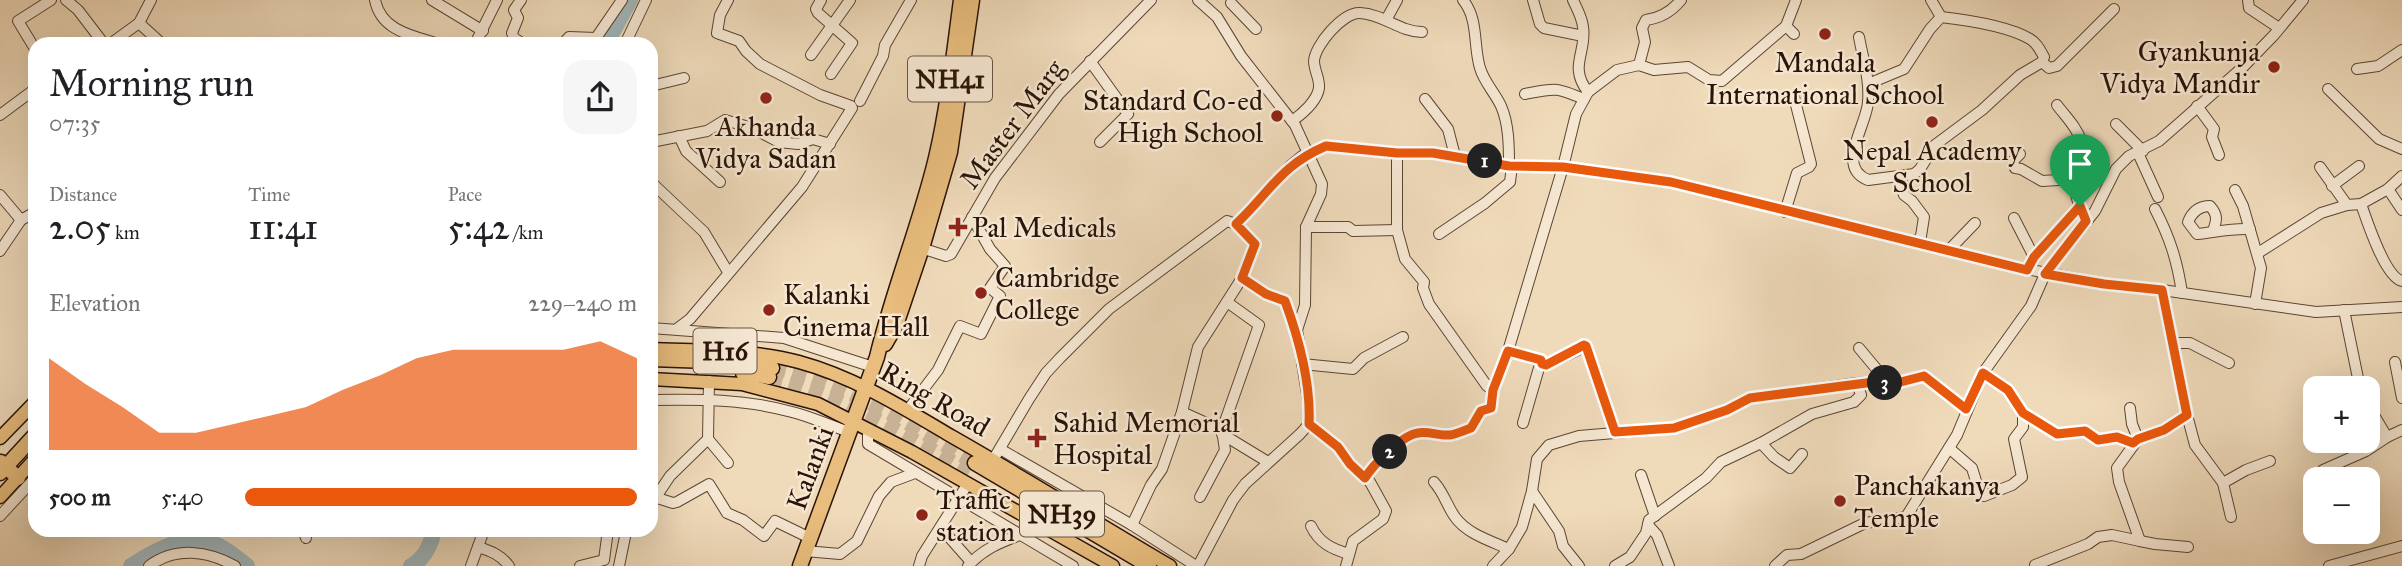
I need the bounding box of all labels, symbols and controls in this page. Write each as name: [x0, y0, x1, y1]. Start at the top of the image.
marker: Mandala International School: [1817, 26, 1833, 42]
place label: Gyankunja Vidya Mandir: [2099, 34, 2260, 101]
place label: Mandala International School: [1706, 45, 1944, 112]
street label: Master Marg: [952, 52, 1073, 196]
road number: NH41: [908, 57, 992, 102]
marker: Gyankunja Vidya Mandir: [2266, 59, 2282, 75]
text: Morning run: [49, 60, 254, 106]
button: share: [563, 60, 637, 134]
place label: Standard Co-ed High School: [1083, 83, 1263, 150]
marker: Akhanda Vidya Sadan: [758, 90, 774, 106]
marker: Standard Co-ed High School: [1269, 108, 1285, 124]
text: 07:35: [49, 109, 100, 137]
place label: Akhanda Vidya Sadan: [695, 109, 836, 176]
marker: Nepal Academy School: [1924, 114, 1940, 130]
place label: Nepal Academy School: [1843, 133, 2022, 200]
pin: [2050, 134, 2110, 206]
pin: 1: [1468, 144, 1502, 178]
icon: arrive: [2061, 145, 2099, 183]
text: 1: [1481, 149, 1488, 172]
text: Distance: [49, 183, 117, 206]
text: Time: [248, 183, 290, 206]
text: Pace: [448, 183, 482, 206]
text: 2.05: [49, 206, 111, 249]
text: 11:41: [248, 206, 318, 249]
text: 5:42: [448, 206, 510, 249]
place label: Pal Medicals: [972, 210, 1116, 245]
marker: Pal Medicals: [950, 219, 966, 235]
text: km: [111, 221, 140, 244]
text: /km: [510, 221, 544, 244]
place label: Cambridge College: [995, 260, 1120, 327]
place label: Kalanki Cinema Hall: [783, 277, 930, 344]
marker: Cambridge College: [973, 285, 989, 301]
text: Elevation: [49, 289, 140, 317]
text: 229–240 m: [528, 289, 637, 317]
marker: Kalanki Cinema Hall: [761, 302, 777, 318]
road number: H16: [694, 328, 756, 374]
street label: Ring Road: [874, 354, 996, 444]
pin: 3: [1868, 366, 1902, 400]
text: 3: [1881, 371, 1888, 394]
map controls: [2303, 376, 2380, 544]
button: +: [2303, 376, 2380, 453]
place label: Sahid Memorial Hospital: [1053, 405, 1240, 472]
street label: Kalanki: [779, 421, 841, 515]
marker: Sahid Memorial Hospital: [1027, 428, 1047, 448]
pin: 2: [1372, 434, 1408, 470]
text: 2: [1385, 440, 1394, 463]
button: −: [2303, 467, 2380, 544]
place label: Panchakanya Temple: [1854, 468, 2000, 535]
place label: Traffic station: [936, 482, 1015, 549]
text: 500 m: [49, 483, 111, 511]
text: 5:40: [161, 483, 204, 511]
road number: NH39: [1020, 492, 1104, 536]
marker: Panchakanya Temple: [1832, 493, 1848, 509]
marker: Traffic station: [914, 507, 930, 523]

